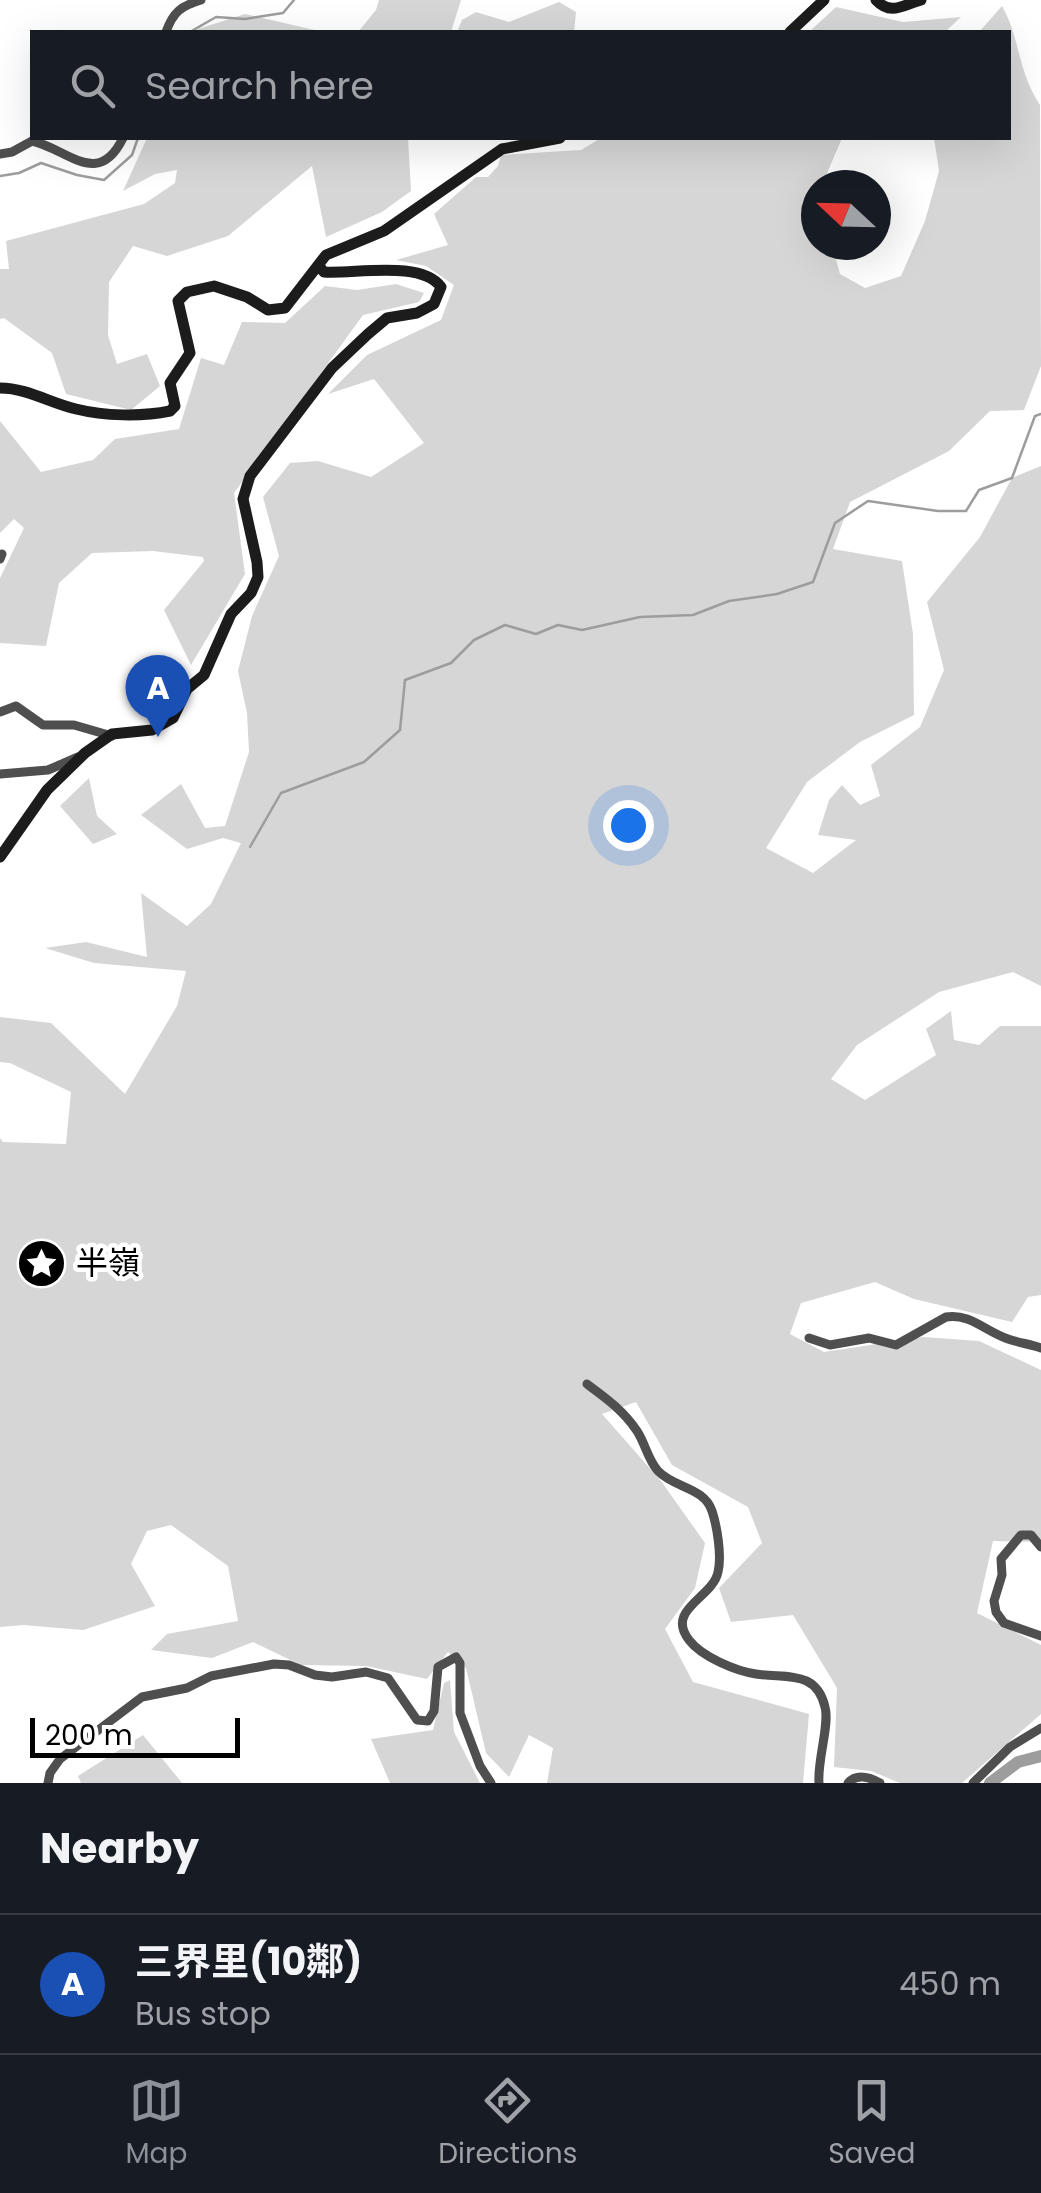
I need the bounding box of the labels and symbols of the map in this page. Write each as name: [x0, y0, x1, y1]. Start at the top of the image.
north arrow: [801, 170, 891, 260]
pin: A: [126, 654, 190, 737]
your location: [603, 800, 654, 851]
place icon: 半嶺: [15, 1237, 67, 1289]
place label: 半嶺: [76, 1240, 140, 1285]
scale bar: [30, 1713, 240, 1758]

